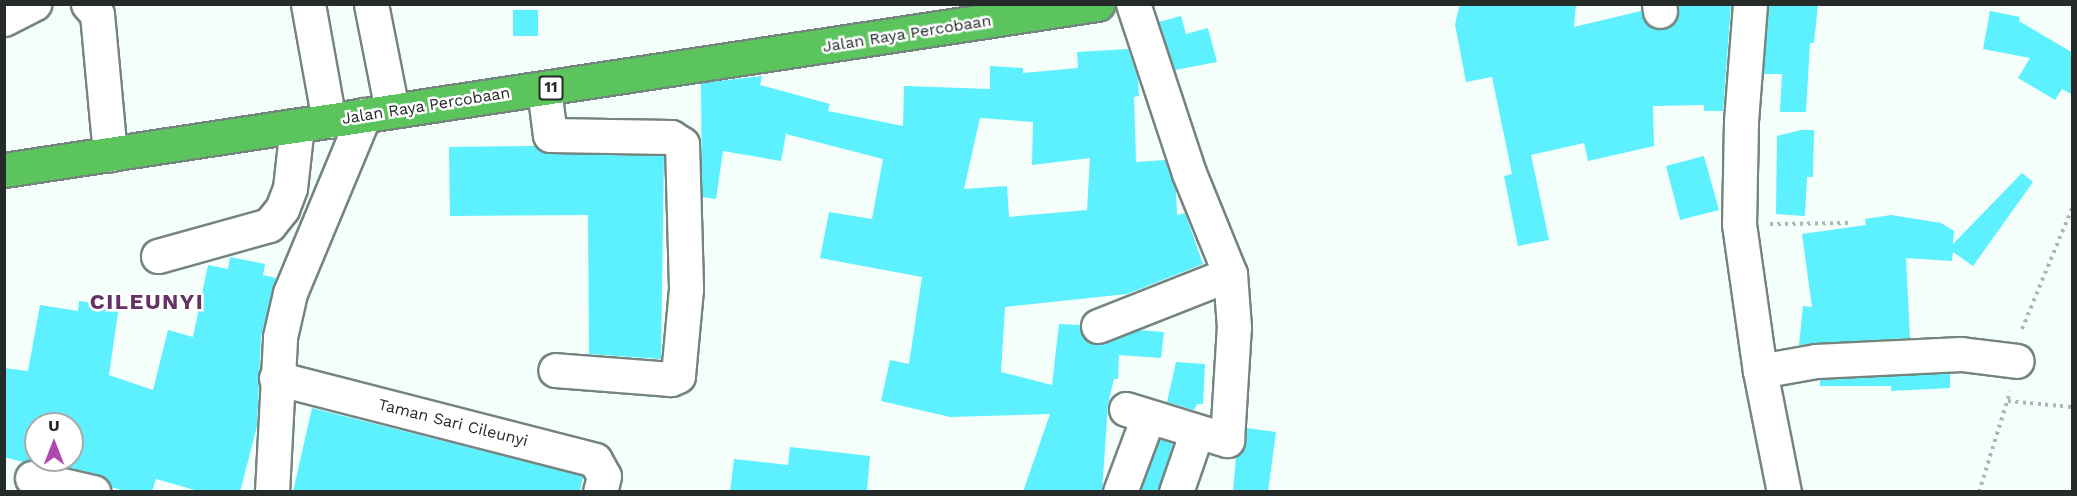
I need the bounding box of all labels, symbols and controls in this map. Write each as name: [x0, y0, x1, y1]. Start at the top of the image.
street label: Jalan Raya Percobaan: [821, 11, 993, 57]
road number: 11: [538, 76, 564, 100]
street label: Jalan Raya Percobaan: [340, 83, 512, 129]
district label: CILEUNYI: [90, 289, 204, 315]
street label: Taman Sari Cileunyi: [376, 395, 530, 451]
north arrow: [24, 412, 84, 472]
text: U: [48, 416, 60, 435]

